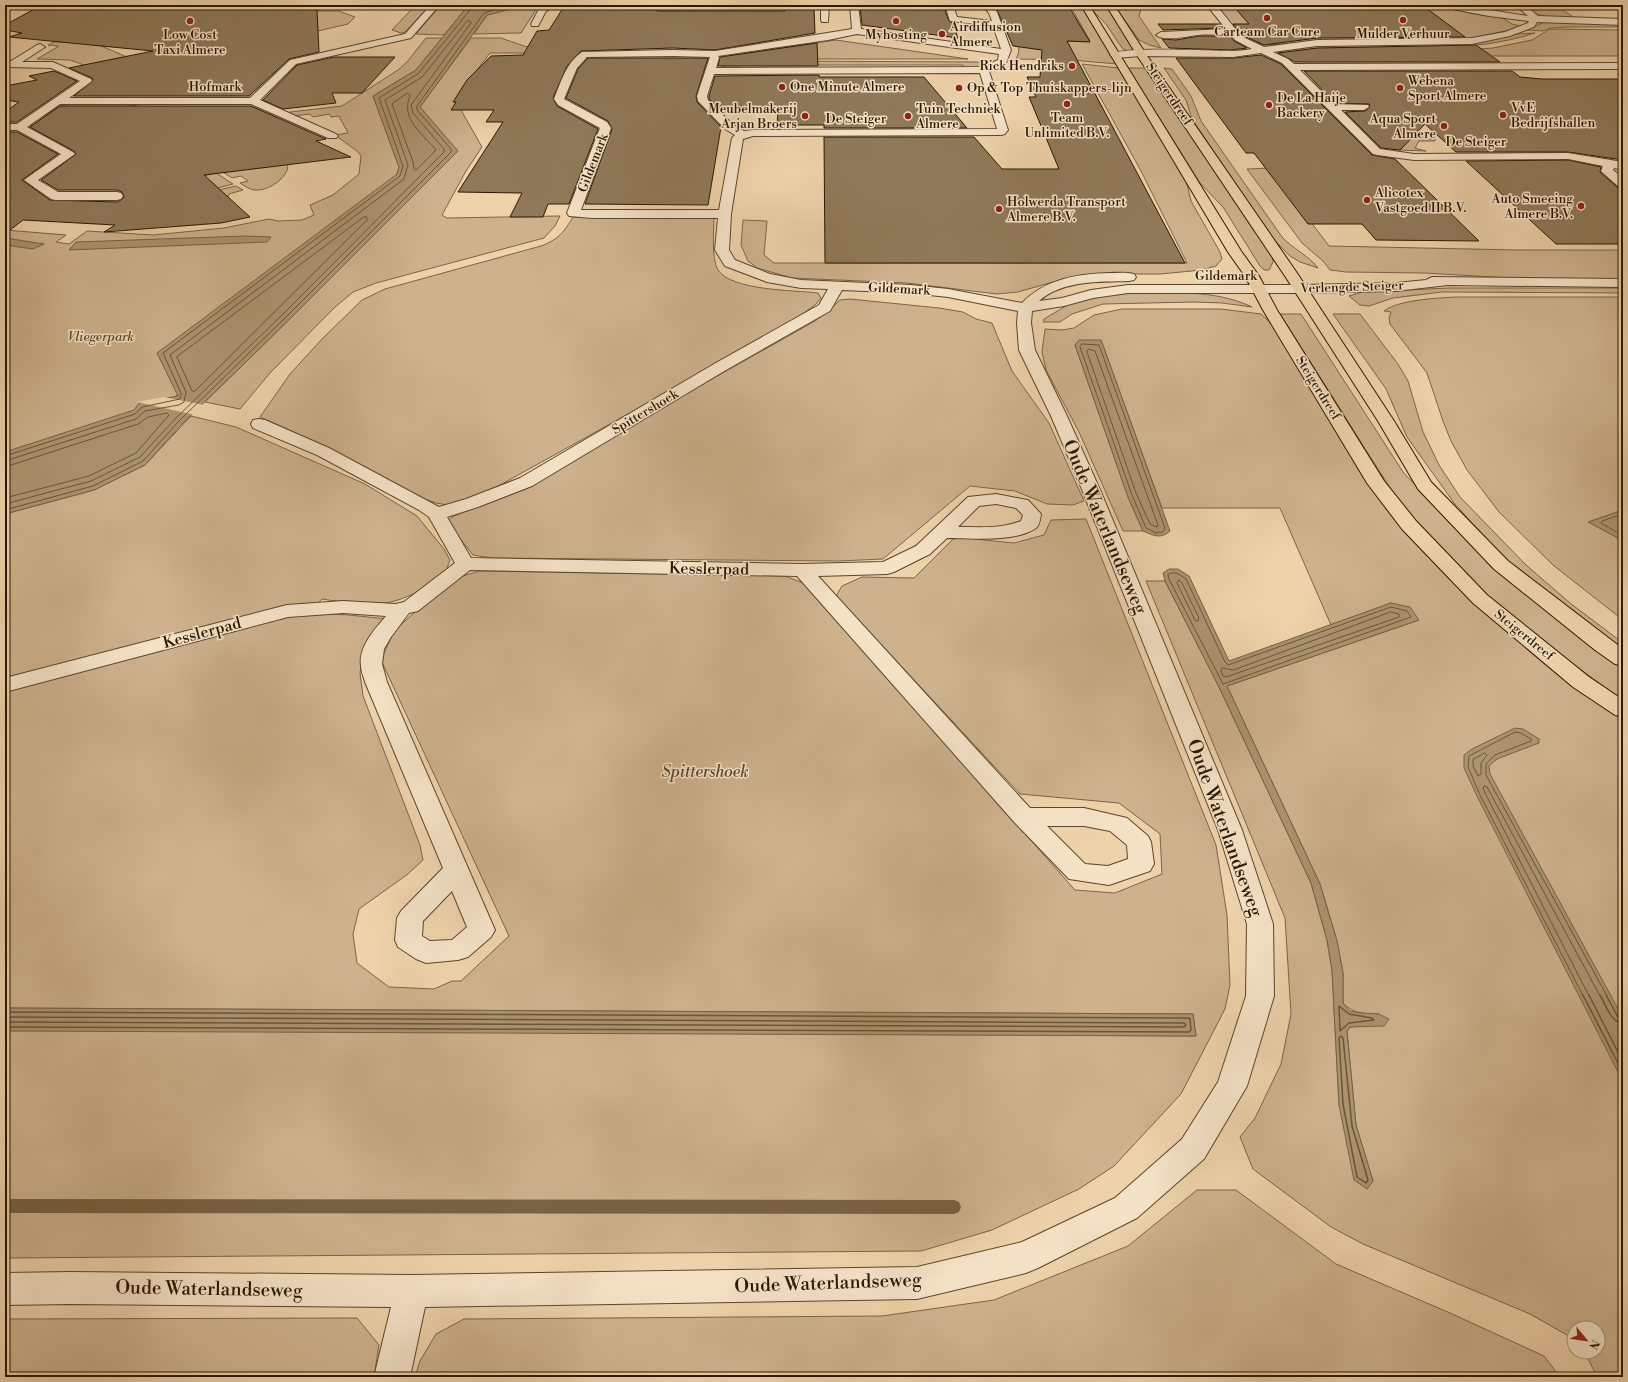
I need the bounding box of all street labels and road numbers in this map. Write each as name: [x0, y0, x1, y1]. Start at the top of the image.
street label: Steigerdreef: [1142, 60, 1197, 129]
street label: Hofmark: [189, 79, 242, 95]
street label: De Steiger: [826, 111, 887, 127]
street label: Gildemark: [574, 130, 612, 195]
street label: De Steiger: [1446, 134, 1507, 150]
street label: Gildemark: [1195, 268, 1258, 284]
street label: Verlengde Steiger: [1299, 277, 1404, 297]
street label: Gildemark: [868, 279, 932, 299]
street label: Steigerdreef: [1292, 353, 1345, 424]
street label: Spittershoek: [609, 385, 682, 438]
street label: Oude Waterlandseweg: [1057, 436, 1153, 618]
street label: Kesslerpad: [669, 558, 749, 580]
street label: Steigerdreef: [1491, 606, 1558, 665]
street label: Kesslerpad: [161, 613, 243, 653]
street label: Oude Waterlandseweg: [1182, 736, 1268, 920]
street label: Oude Waterlandseweg: [734, 1268, 922, 1298]
street label: Oude Waterlandseweg: [115, 1275, 303, 1303]

